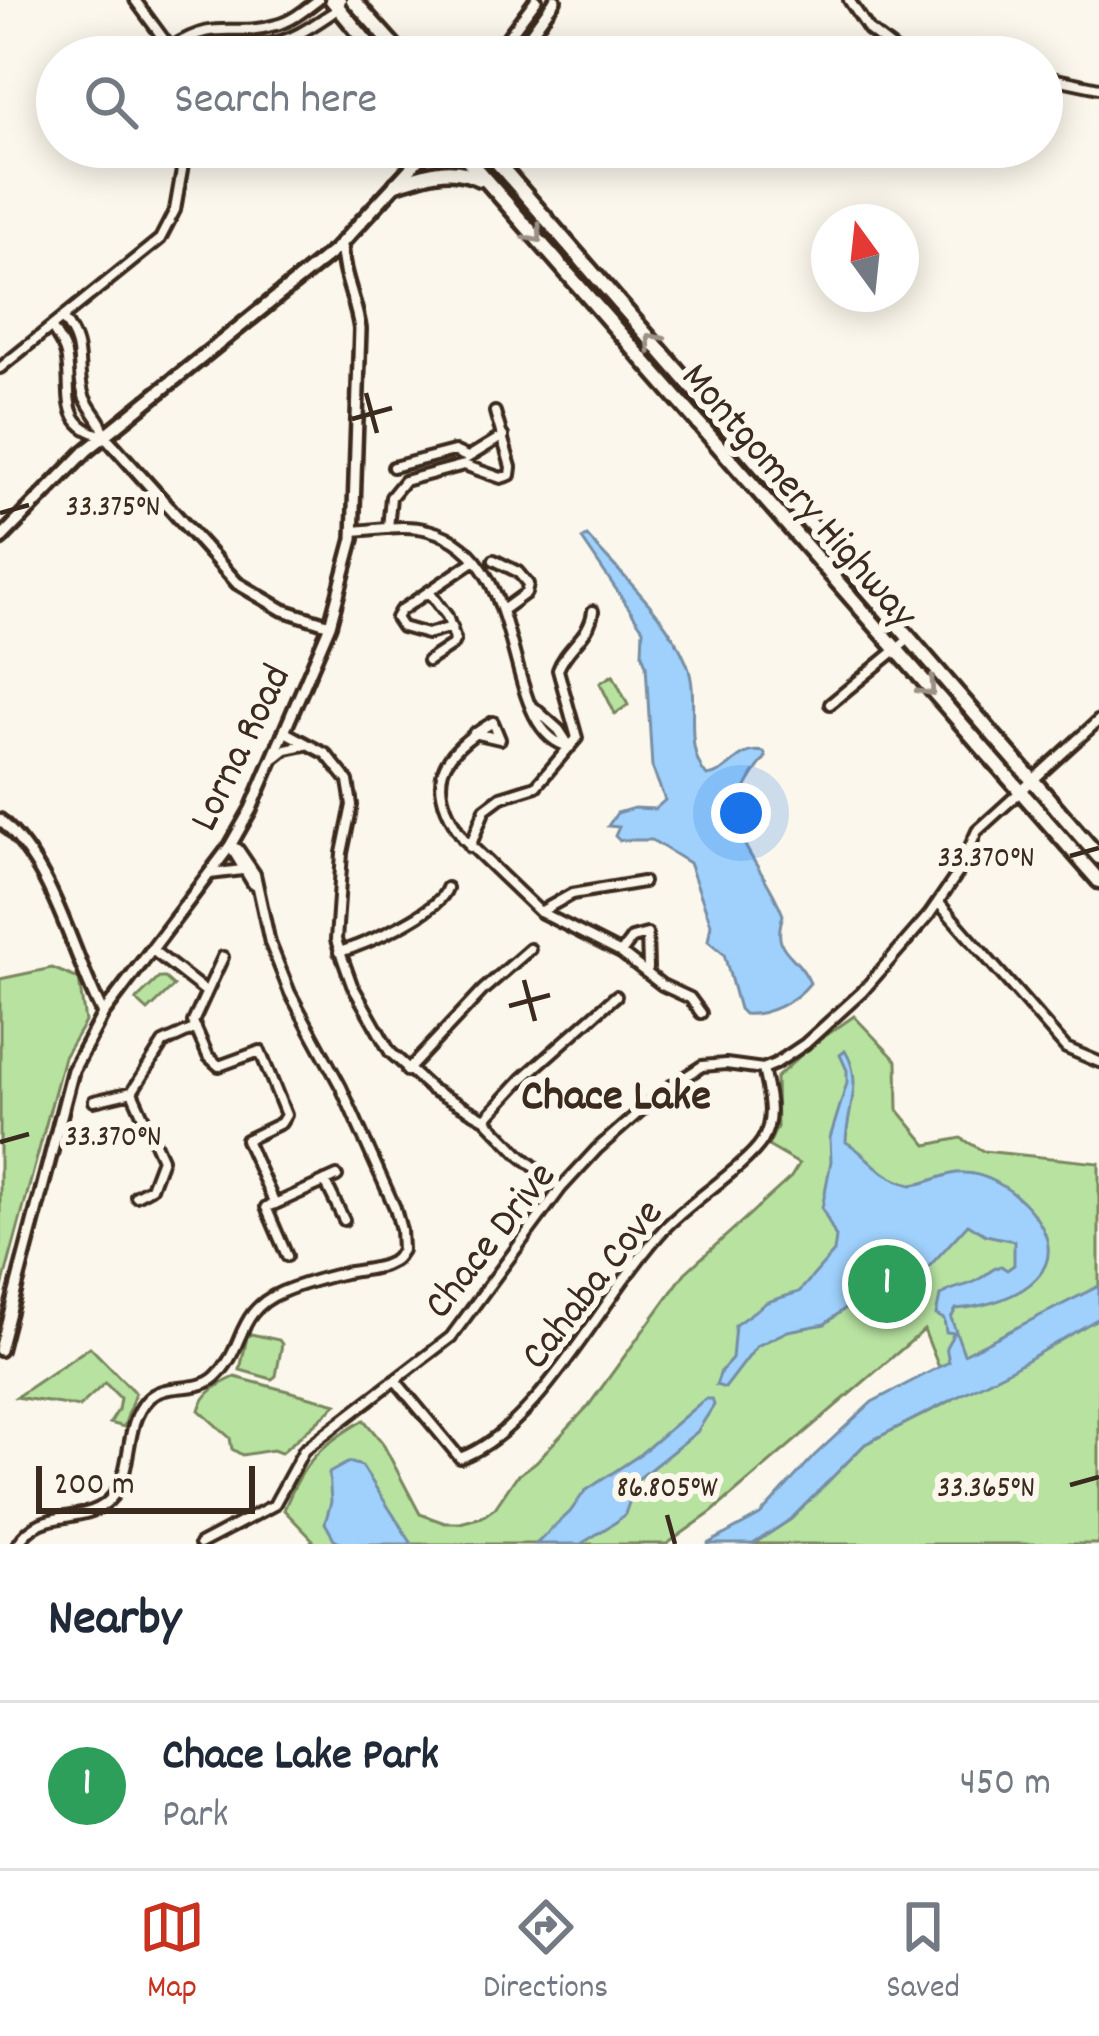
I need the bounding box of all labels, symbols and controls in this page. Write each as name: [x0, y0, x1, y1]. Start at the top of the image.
search box: [36, 36, 1063, 168]
icon: search: [78, 69, 144, 135]
text: Search here: [174, 70, 377, 134]
north arrow: [811, 204, 919, 312]
one-way arrow: [521, 221, 542, 243]
one-way arrow: [646, 333, 667, 354]
street label: Montgomery Highway: [664, 351, 930, 645]
text: 33.375°N: [66, 488, 160, 531]
street label: Lorna Road: [177, 656, 309, 843]
one-way arrow: [914, 674, 936, 695]
your location: [711, 783, 771, 843]
text: 33.370°N: [937, 839, 1035, 882]
district label: Chace Lake: [521, 1067, 711, 1131]
text: 33.370°N: [64, 1118, 162, 1161]
street label: Chace Drive: [412, 1151, 573, 1334]
street label: Cahaba Cove: [509, 1188, 680, 1384]
pin: 1: [848, 1239, 926, 1329]
scale bar: [36, 1460, 255, 1513]
text: 200 m: [54, 1463, 135, 1510]
text: 86.805°W: [617, 1469, 718, 1512]
text: 33.365°N: [937, 1469, 1035, 1512]
text: Nearby: [48, 1586, 181, 1658]
text: Chace Lake Park: [162, 1726, 439, 1790]
text: 1: [83, 1758, 91, 1813]
text: 450 m: [960, 1758, 1051, 1813]
text: Park: [162, 1790, 228, 1845]
tab: Map: [139, 1894, 205, 2013]
tab: Directions: [483, 1894, 608, 2013]
tab: Saved: [886, 1894, 960, 2013]

